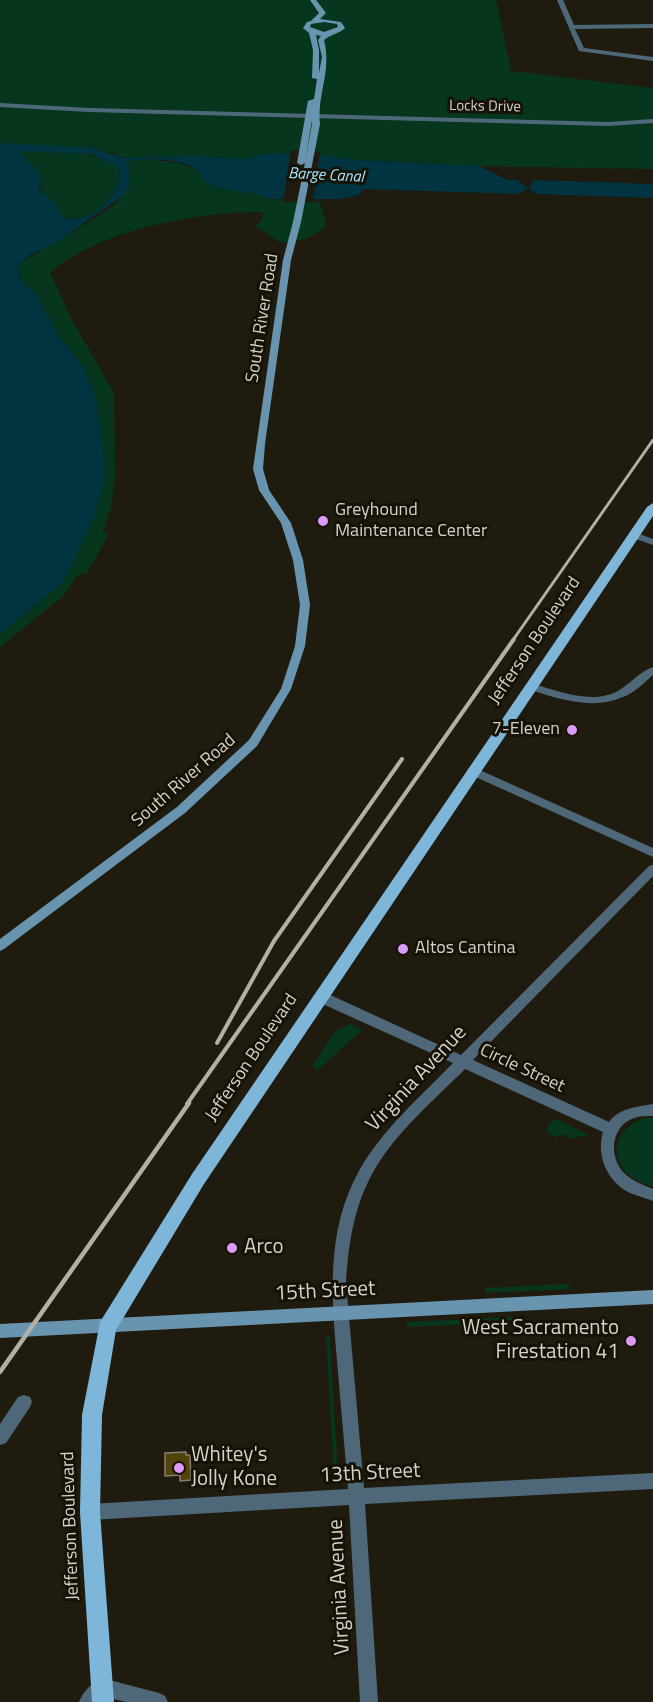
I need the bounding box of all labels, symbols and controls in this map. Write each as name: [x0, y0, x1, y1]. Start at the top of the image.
street label: Locks Drive: [449, 97, 521, 117]
water label: Barge Canal: [288, 164, 364, 188]
street label: South River Road: [242, 252, 284, 384]
place label: Greyhound Maintenance Center: [335, 500, 487, 542]
marker: Greyhound Maintenance Center: [316, 514, 330, 528]
street label: Jefferson Boulevard: [484, 573, 586, 709]
place label: 7-Eleven: [492, 719, 560, 741]
marker: 7-Eleven: [565, 723, 579, 737]
street label: South River Road: [128, 730, 240, 832]
place label: Altos Cantina: [415, 938, 515, 960]
marker: Altos Cantina: [396, 942, 410, 956]
street label: Jefferson Boulevard: [201, 990, 303, 1126]
street label: Virginia Avenue: [361, 1021, 473, 1137]
street label: Circle Street: [476, 1040, 568, 1098]
place label: Arco: [244, 1235, 284, 1261]
marker: Arco: [225, 1241, 239, 1255]
street label: 15th Street: [274, 1277, 376, 1307]
place label: West Sacramento Firestation 41: [462, 1316, 619, 1366]
marker: West Sacramento Firestation 41: [624, 1334, 638, 1348]
place label: Whitey's Jolly Kone: [191, 1443, 277, 1493]
street label: Jefferson Boulevard: [58, 1451, 84, 1601]
street label: 13th Street: [319, 1459, 421, 1489]
marker: Whitey's Jolly Kone: [172, 1461, 186, 1475]
street label: Virginia Avenue: [324, 1518, 356, 1656]

